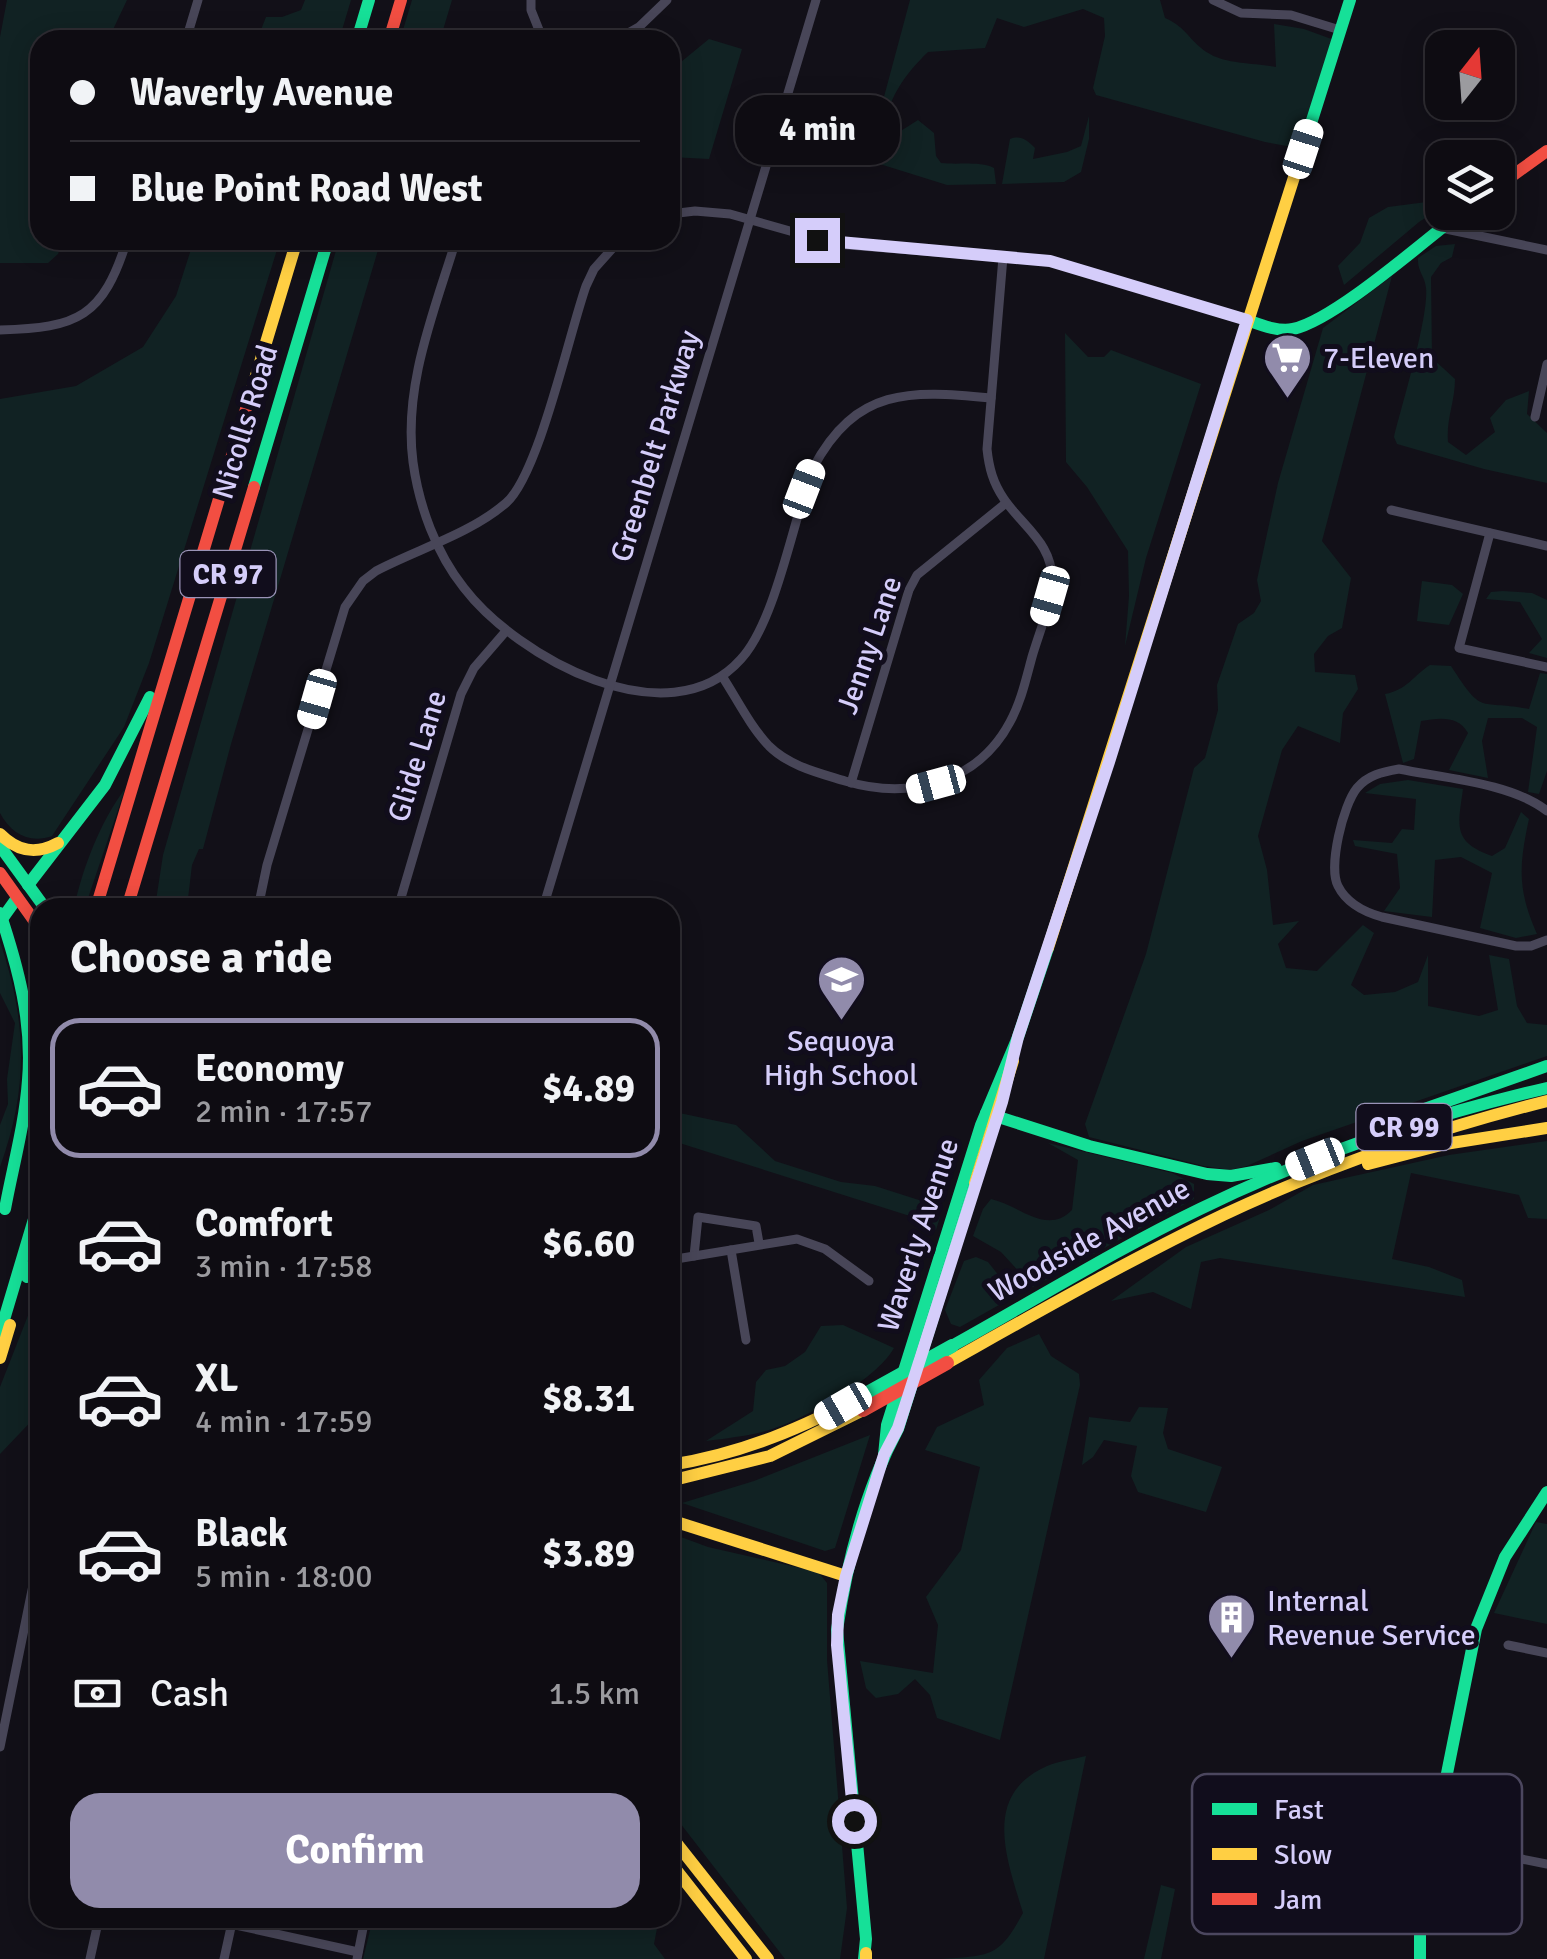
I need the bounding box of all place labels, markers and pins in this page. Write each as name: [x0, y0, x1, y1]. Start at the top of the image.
supermarket icon: 7-Eleven: [1262, 332, 1314, 400]
place label: 7-Eleven: [1323, 340, 1434, 377]
school or university icon: Sequoya High School: [815, 954, 867, 1022]
place label: Sequoya High School: [764, 1023, 918, 1094]
place label: Internal Revenue Service: [1267, 1583, 1476, 1654]
building icon: Internal Revenue Service: [1206, 1592, 1258, 1660]

